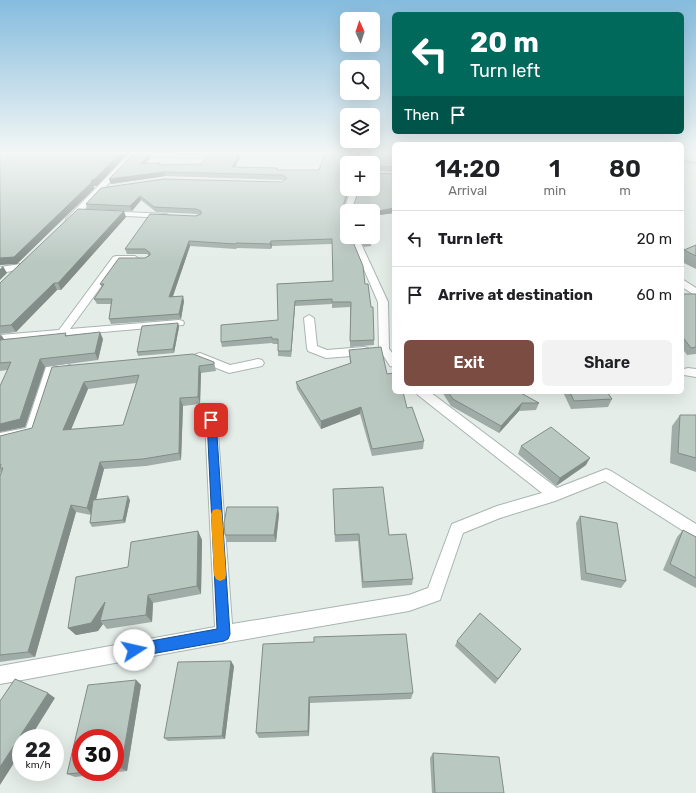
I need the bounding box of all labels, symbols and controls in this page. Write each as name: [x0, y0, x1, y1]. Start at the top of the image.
north arrow: [340, 12, 380, 52]
map controls: [340, 12, 380, 244]
text: 20 m: [470, 26, 539, 59]
icon: left: [404, 28, 456, 80]
button: search: [340, 60, 380, 100]
text: Turn left: [470, 60, 540, 82]
icon: arrive: [447, 104, 469, 126]
text: Then: [404, 106, 439, 124]
button: layers: [340, 108, 380, 148]
text: 14:20: [435, 155, 501, 183]
text: 1: [549, 155, 561, 183]
text: 80: [609, 155, 641, 183]
button: +: [340, 156, 380, 196]
text: Arrival: [448, 183, 487, 198]
text: min: [543, 183, 566, 198]
text: m: [619, 183, 631, 198]
button: −: [340, 204, 380, 244]
icon: left: [404, 228, 426, 250]
text: Turn left: [438, 230, 503, 248]
text: 20 m: [637, 230, 672, 248]
icon: arrive: [404, 284, 426, 306]
text: Arrive at destination: [438, 286, 593, 304]
text: 60 m: [636, 286, 672, 304]
button: Exit: [404, 340, 534, 386]
button: Share: [542, 340, 672, 386]
pin: [194, 403, 228, 437]
icon: arrive: [200, 409, 222, 431]
position arrow: [113, 629, 155, 671]
speed limit sign: 30: [72, 729, 124, 781]
text: 22: [25, 738, 51, 762]
text: km/h: [26, 759, 50, 771]

